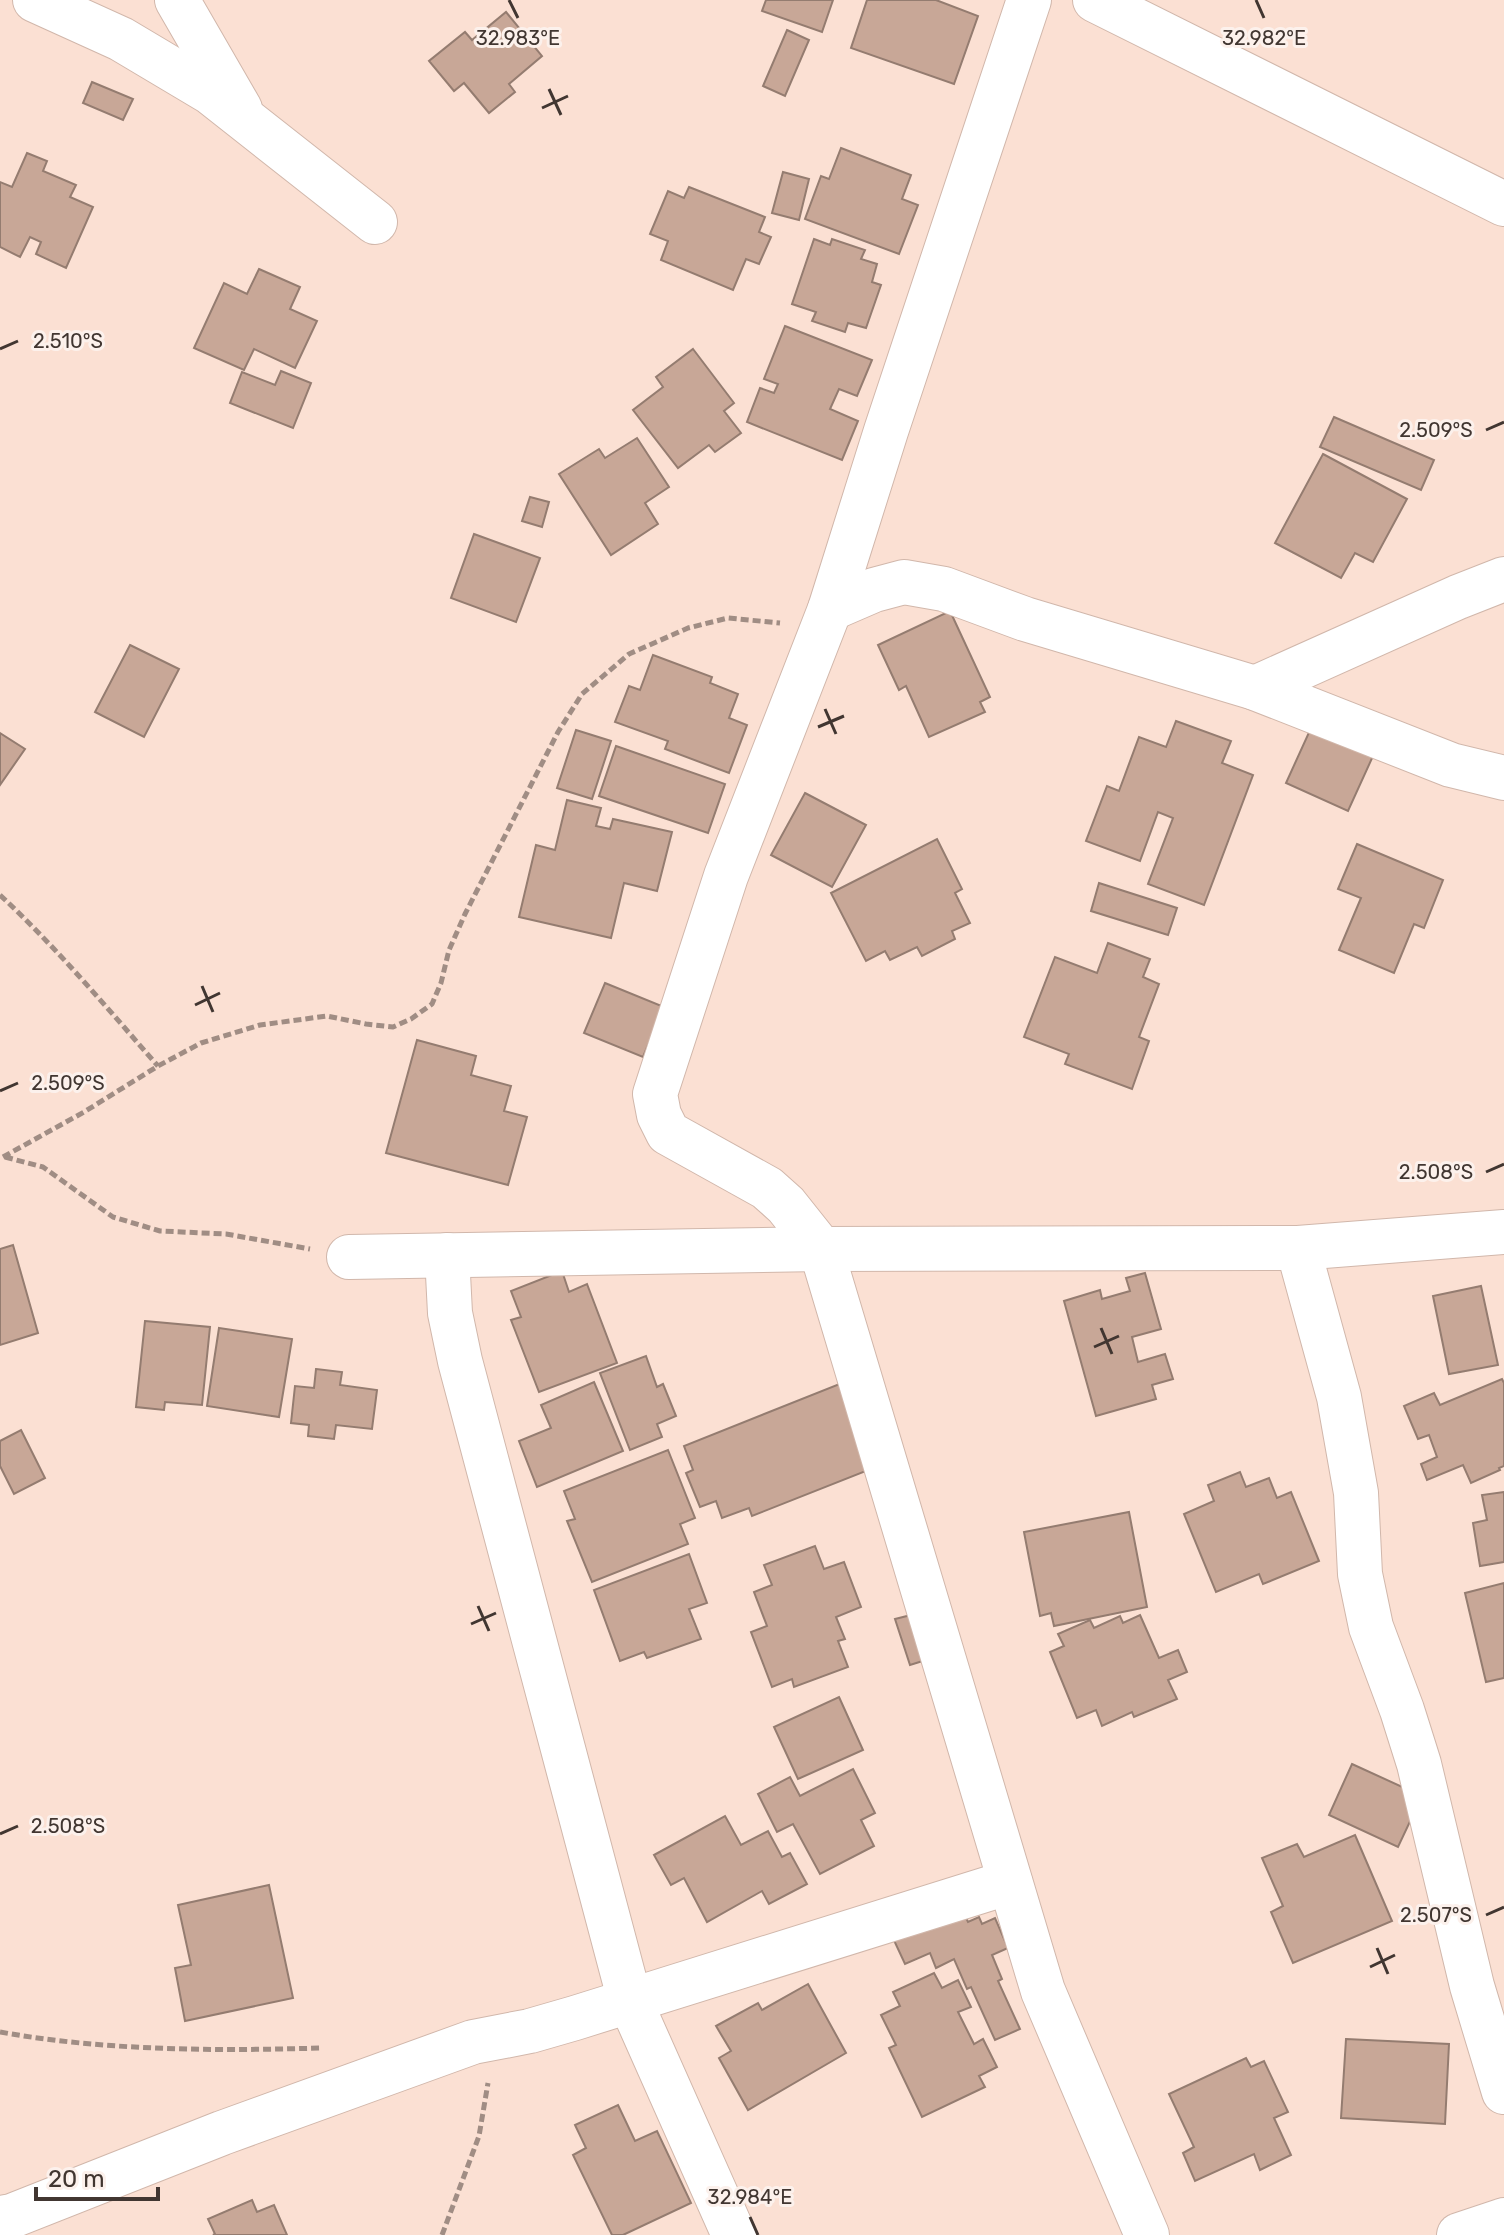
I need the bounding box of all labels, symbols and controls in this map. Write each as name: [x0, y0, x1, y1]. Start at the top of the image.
text: 32.983°E: [476, 26, 560, 50]
text: 32.982°E: [1222, 26, 1306, 50]
text: 2.510°S: [33, 329, 103, 353]
text: 2.509°S: [1399, 418, 1473, 442]
text: 2.509°S: [31, 1071, 105, 1095]
text: 2.508°S: [1399, 1160, 1473, 1184]
text: 2.508°S: [31, 1814, 105, 1838]
text: 2.507°S: [1400, 1903, 1472, 1927]
scale bar: [36, 2151, 158, 2201]
text: 20 m: [48, 2165, 105, 2193]
text: 32.984°E: [708, 2185, 792, 2209]

